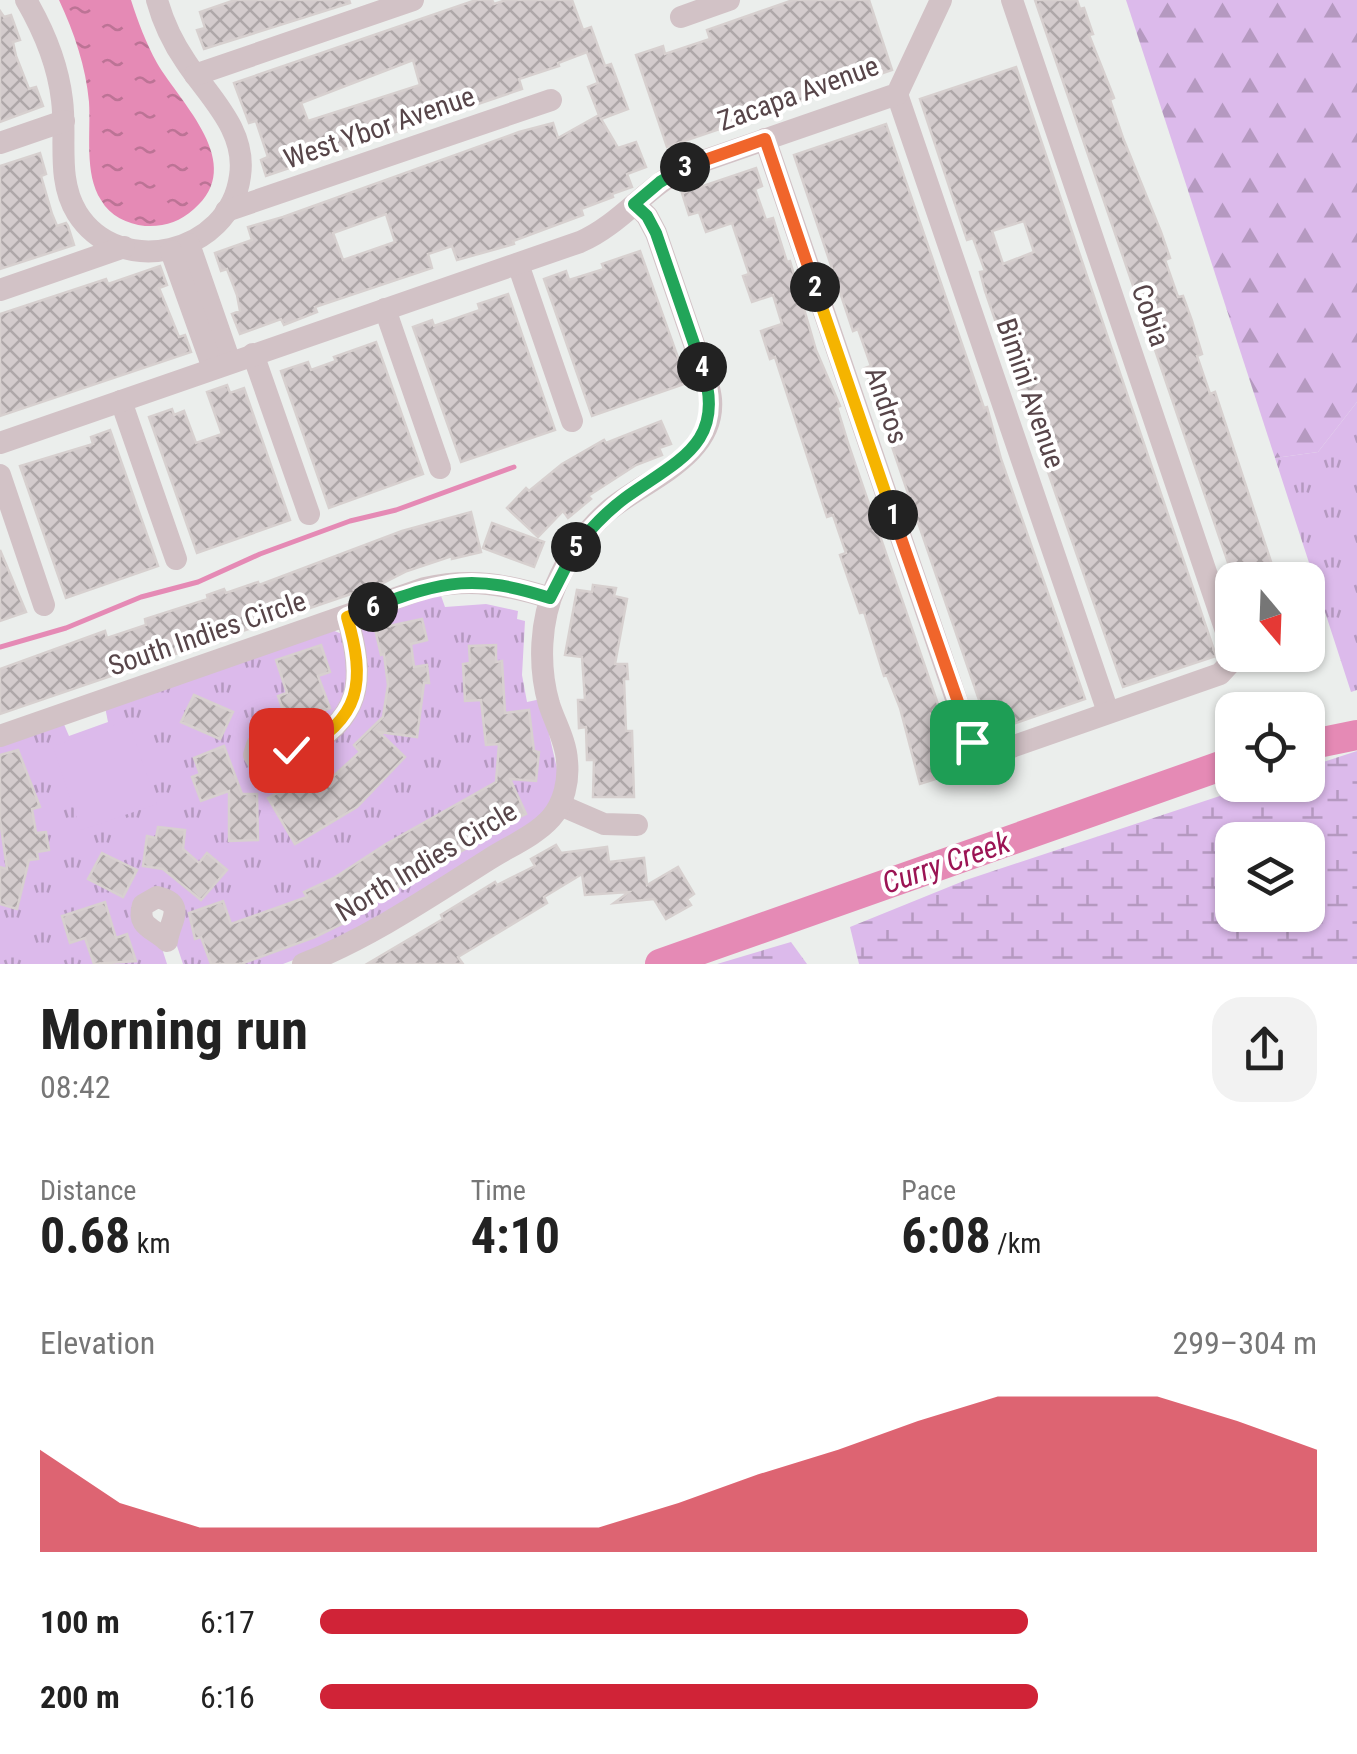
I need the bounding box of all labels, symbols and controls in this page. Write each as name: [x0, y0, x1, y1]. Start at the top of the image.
street label: Zacapa Avenue: [713, 49, 883, 138]
street label: West Ybor Avenue: [279, 79, 479, 176]
pin: 3: [660, 142, 710, 192]
text: 3: [678, 150, 692, 183]
pin: 2: [790, 262, 840, 312]
text: 2: [808, 270, 822, 303]
street label: Cobia: [1125, 280, 1176, 351]
street label: Bimini Avenue: [989, 314, 1072, 472]
pin: 4: [677, 342, 727, 392]
text: 4: [695, 350, 709, 383]
street label: Andros: [858, 363, 915, 448]
pin: 1: [868, 490, 918, 540]
text: 1: [886, 498, 900, 531]
pin: 5: [551, 522, 601, 572]
text: 5: [569, 530, 583, 563]
north arrow: [1215, 562, 1325, 672]
map controls: [1215, 562, 1325, 932]
pin: 6: [348, 582, 398, 632]
street label: South Indies Circle: [104, 584, 310, 683]
text: 6: [366, 590, 380, 623]
button: locate: [1215, 692, 1325, 802]
pin: [930, 700, 1015, 785]
pin: [249, 708, 334, 793]
icon: arrive: [945, 715, 1000, 770]
icon: check: [264, 723, 319, 778]
street label: North Indies Circle: [330, 794, 523, 928]
button: layers: [1215, 822, 1325, 932]
water label: Curry Creek: [877, 824, 1015, 901]
button: share: [1212, 997, 1317, 1102]
text: Morning run: [40, 998, 308, 1062]
text: 08:42: [40, 1068, 111, 1106]
text: Distance: [40, 1174, 137, 1207]
text: Time: [471, 1174, 526, 1207]
text: Pace: [901, 1174, 956, 1207]
text: 0.68: [40, 1207, 130, 1265]
text: 4:10: [471, 1207, 560, 1265]
text: 6:08: [901, 1207, 991, 1265]
text: km: [130, 1227, 170, 1260]
text: /km: [991, 1227, 1041, 1260]
text: Elevation: [40, 1324, 155, 1362]
text: 299–304 m: [1172, 1324, 1317, 1362]
text: 100 m: [40, 1603, 120, 1641]
text: 6:17: [200, 1603, 255, 1641]
text: 200 m: [40, 1678, 120, 1716]
text: 6:16: [200, 1678, 255, 1716]

